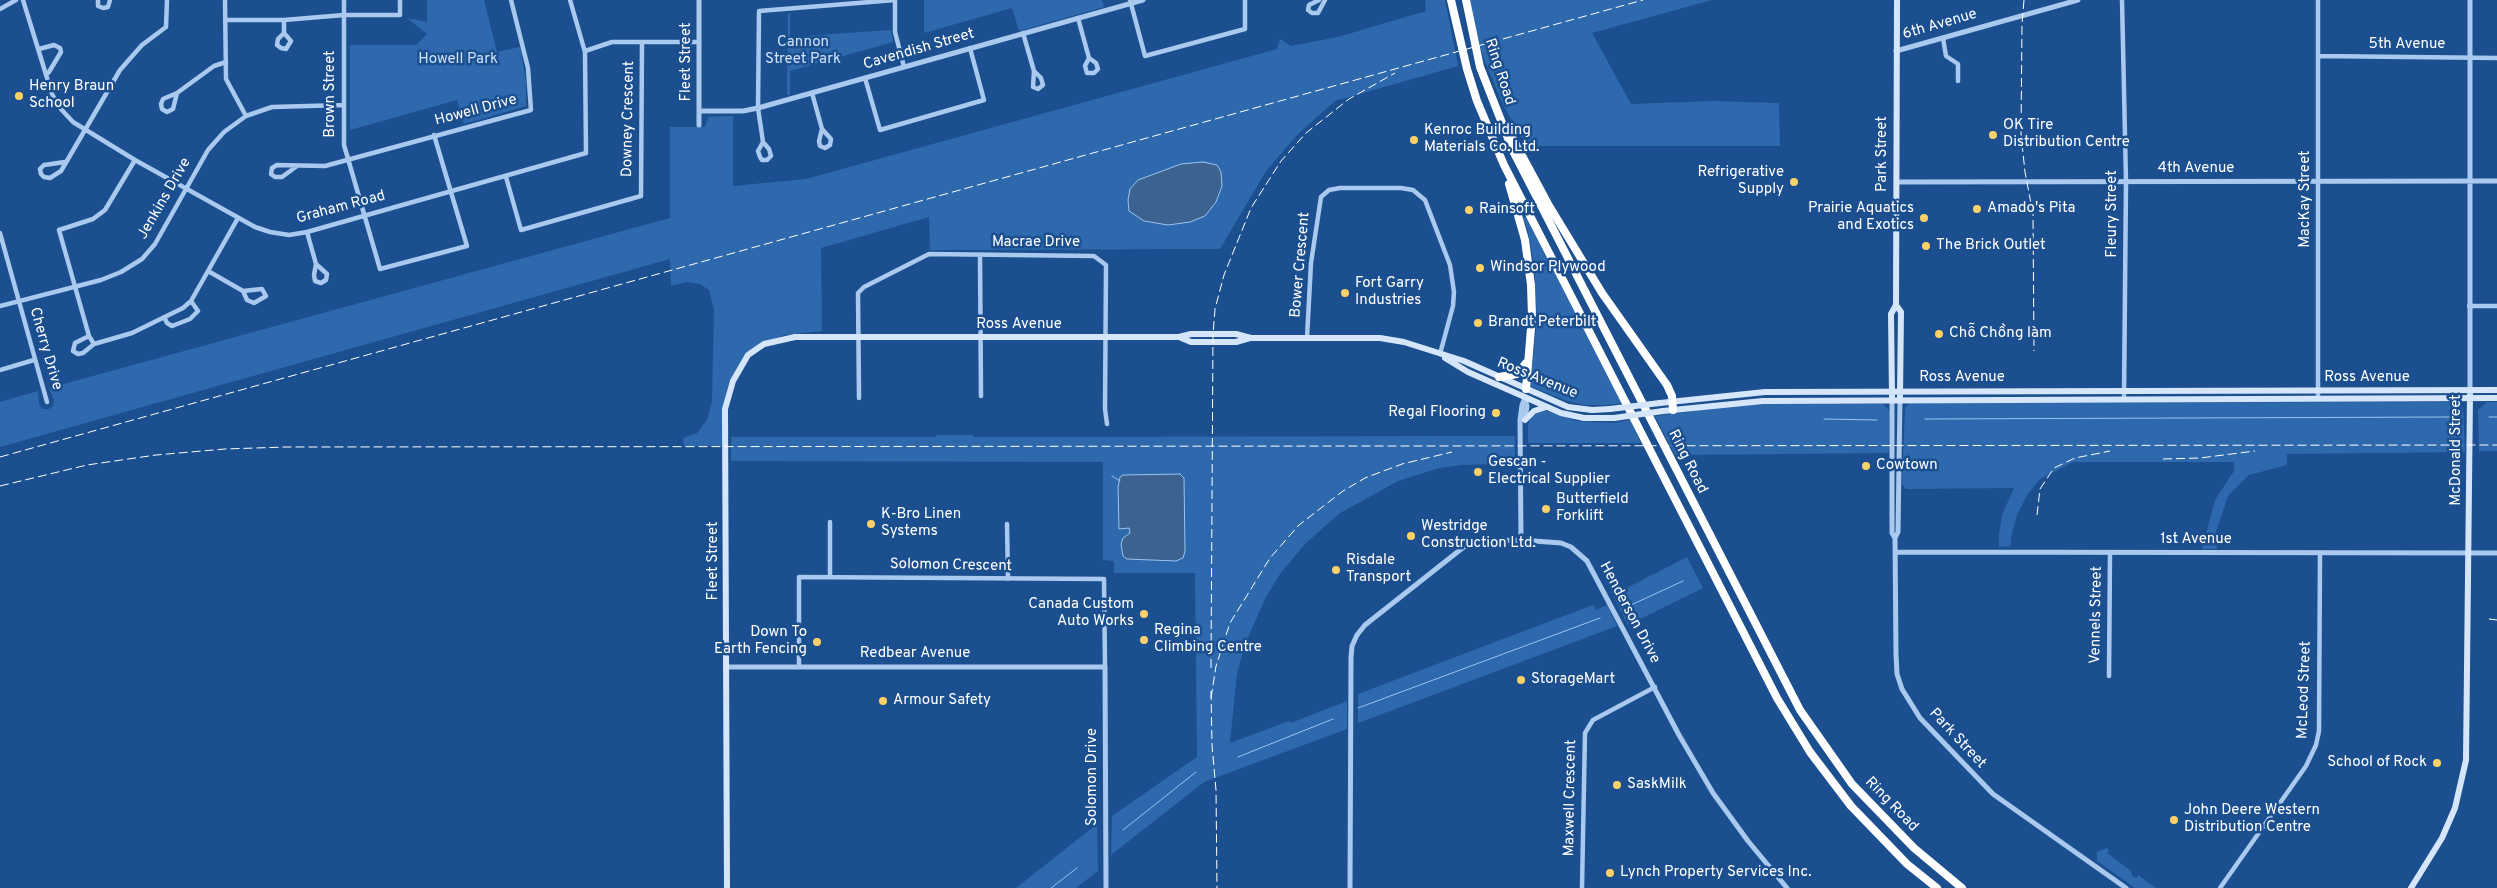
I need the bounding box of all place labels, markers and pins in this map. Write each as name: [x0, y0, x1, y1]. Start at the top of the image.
place label: Henry Braun School: [29, 78, 114, 113]
marker: Henry Braun School: [13, 90, 25, 102]
place label: OK Tire Distribution Centre: [2003, 117, 2130, 152]
place label: Kenroc Building Materials Co. Ltd.: [1424, 122, 1539, 157]
marker: OK Tire Distribution Centre: [1987, 129, 1999, 141]
marker: Kenroc Building Materials Co. Ltd.: [1408, 134, 1420, 146]
place label: Refrigerative Supply: [1697, 164, 1784, 199]
marker: Refrigerative Supply: [1788, 176, 1800, 188]
place label: Prairie Aquatics and Exotics: [1808, 200, 1914, 235]
place label: Amado's Pita: [1987, 200, 2075, 218]
place label: Rainsoft: [1479, 201, 1535, 219]
marker: Amado's Pita: [1971, 203, 1983, 215]
marker: Rainsoft: [1463, 204, 1475, 216]
marker: Prairie Aquatics and Exotics: [1918, 212, 1930, 224]
place label: The Brick Outlet: [1936, 237, 2046, 255]
marker: The Brick Outlet: [1920, 240, 1932, 252]
place label: Windsor Plywood: [1490, 259, 1606, 277]
marker: Windsor Plywood: [1474, 262, 1486, 274]
place label: Fort Garry Industries: [1355, 275, 1424, 310]
marker: Fort Garry Industries: [1339, 287, 1351, 299]
place label: Brandt Peterbilt: [1488, 314, 1597, 332]
marker: Brandt Peterbilt: [1472, 317, 1484, 329]
place label: Chỗ Chồng làm: [1949, 325, 2052, 343]
marker: Chỗ Chồng làm: [1933, 328, 1945, 340]
place label: Regal Flooring: [1388, 404, 1486, 422]
marker: Regal Flooring: [1490, 407, 1502, 419]
place label: Gescan - Electrical Supplier: [1488, 454, 1610, 489]
place label: Cowtown: [1876, 457, 1938, 475]
marker: Cowtown: [1860, 460, 1872, 472]
marker: Gescan - Electrical Supplier: [1472, 466, 1484, 478]
place label: Butterfield Forklift: [1556, 491, 1629, 526]
marker: Butterfield Forklift: [1540, 503, 1552, 515]
place label: K-Bro Linen Systems: [881, 506, 961, 541]
marker: K-Bro Linen Systems: [865, 518, 877, 530]
place label: Westridge Construction Ltd.: [1421, 518, 1536, 553]
marker: Westridge Construction Ltd.: [1405, 530, 1417, 542]
place label: Risdale Transport: [1346, 552, 1411, 587]
marker: Risdale Transport: [1330, 564, 1342, 576]
place label: Canada Custom Auto Works: [1028, 596, 1134, 631]
marker: Canada Custom Auto Works: [1138, 608, 1150, 620]
place label: Regina Climbing Centre: [1154, 622, 1262, 657]
place label: Down To Earth Fencing: [714, 624, 807, 659]
marker: Regina Climbing Centre: [1138, 634, 1150, 646]
marker: Down To Earth Fencing: [811, 636, 823, 648]
place label: StorageMart: [1531, 671, 1615, 689]
marker: StorageMart: [1515, 674, 1527, 686]
place label: Armour Safety: [893, 692, 991, 710]
marker: Armour Safety: [877, 695, 889, 707]
place label: School of Rock: [2327, 754, 2427, 772]
marker: School of Rock: [2431, 757, 2443, 769]
place label: SaskMilk: [1627, 776, 1687, 794]
marker: SaskMilk: [1611, 779, 1623, 791]
place label: John Deere Western Distribution Centre: [2184, 802, 2320, 837]
marker: John Deere Western Distribution Centre: [2168, 814, 2180, 826]
place label: Lynch Property Services Inc.: [1620, 864, 1812, 882]
marker: Lynch Property Services Inc.: [1604, 867, 1616, 879]

